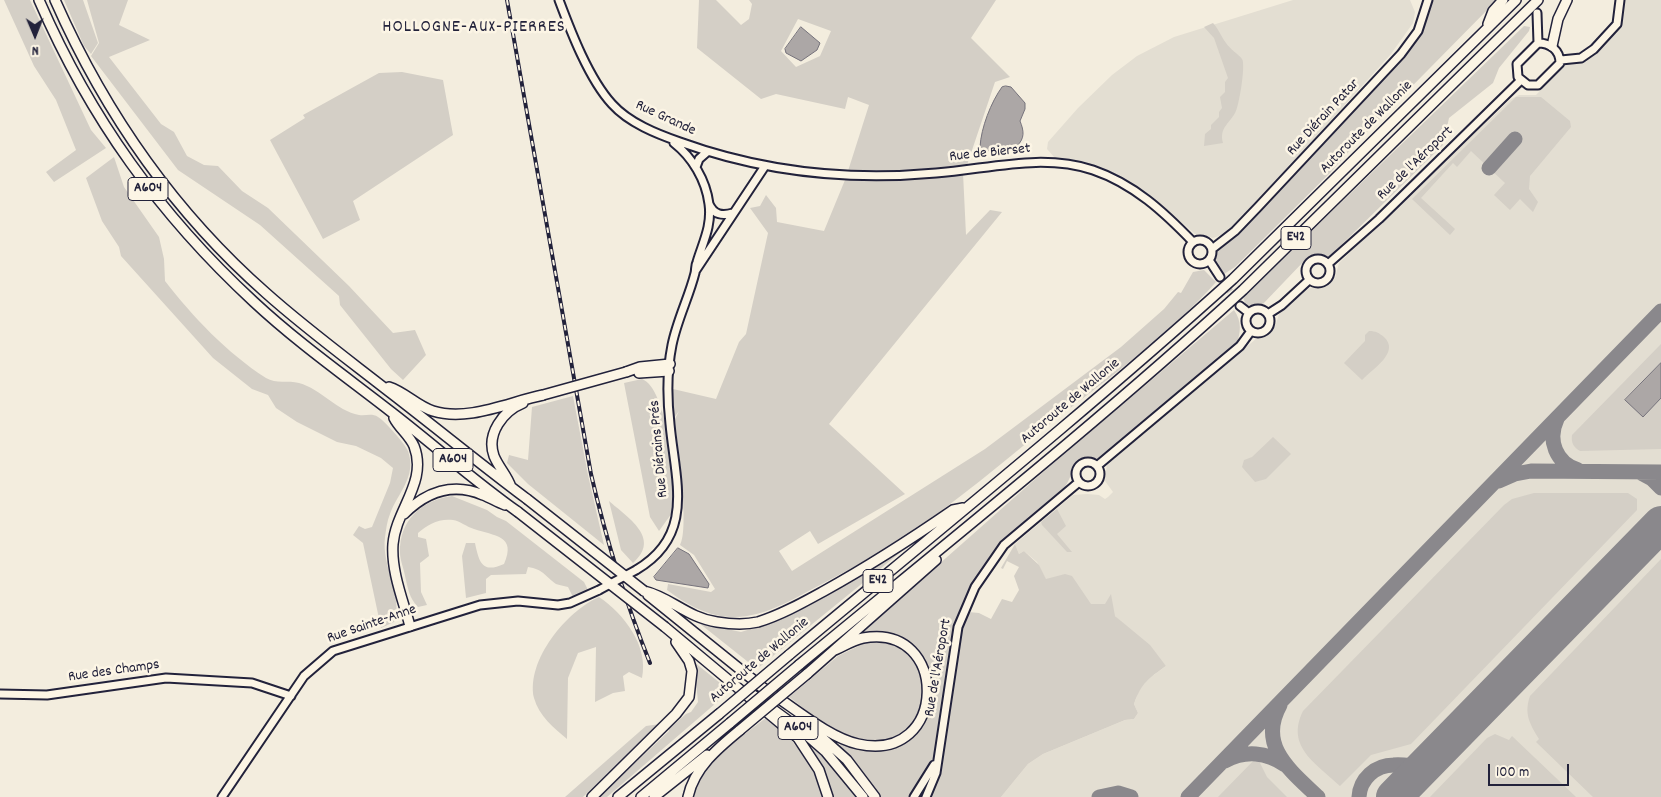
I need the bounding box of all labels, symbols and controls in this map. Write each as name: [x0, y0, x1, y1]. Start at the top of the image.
north arrow: [10, 10, 60, 60]
district label: HOLLOGNE-AUX-PIERRES: [380, 18, 568, 40]
text: N: [32, 40, 39, 60]
street label: Rue Diérain Patar: [1284, 76, 1364, 160]
street label: Autoroute de Wallonie: [1317, 78, 1417, 178]
street label: Rue Grande: [632, 97, 698, 141]
street label: Rue de l'Aéroport: [1374, 123, 1458, 205]
street label: Rue de Bierset: [949, 141, 1031, 167]
road number: A604: [128, 178, 168, 200]
road number: E42: [1281, 227, 1311, 250]
street label: Autoroute de Wallonie: [1018, 355, 1124, 449]
street label: Rue Diérains Prés: [647, 399, 673, 499]
road number: A604: [433, 448, 473, 472]
road number: E42: [863, 570, 893, 592]
street label: Rue Sainte-Anne: [325, 601, 419, 649]
street label: Autoroute de Wallonie: [707, 614, 813, 708]
street label: Rue de l'Aéroport: [922, 618, 956, 718]
street label: Rue des Champs: [67, 657, 161, 687]
road number: A604: [778, 716, 818, 740]
scale bar: [1491, 754, 1572, 786]
text: 100 m: [1496, 762, 1529, 784]

